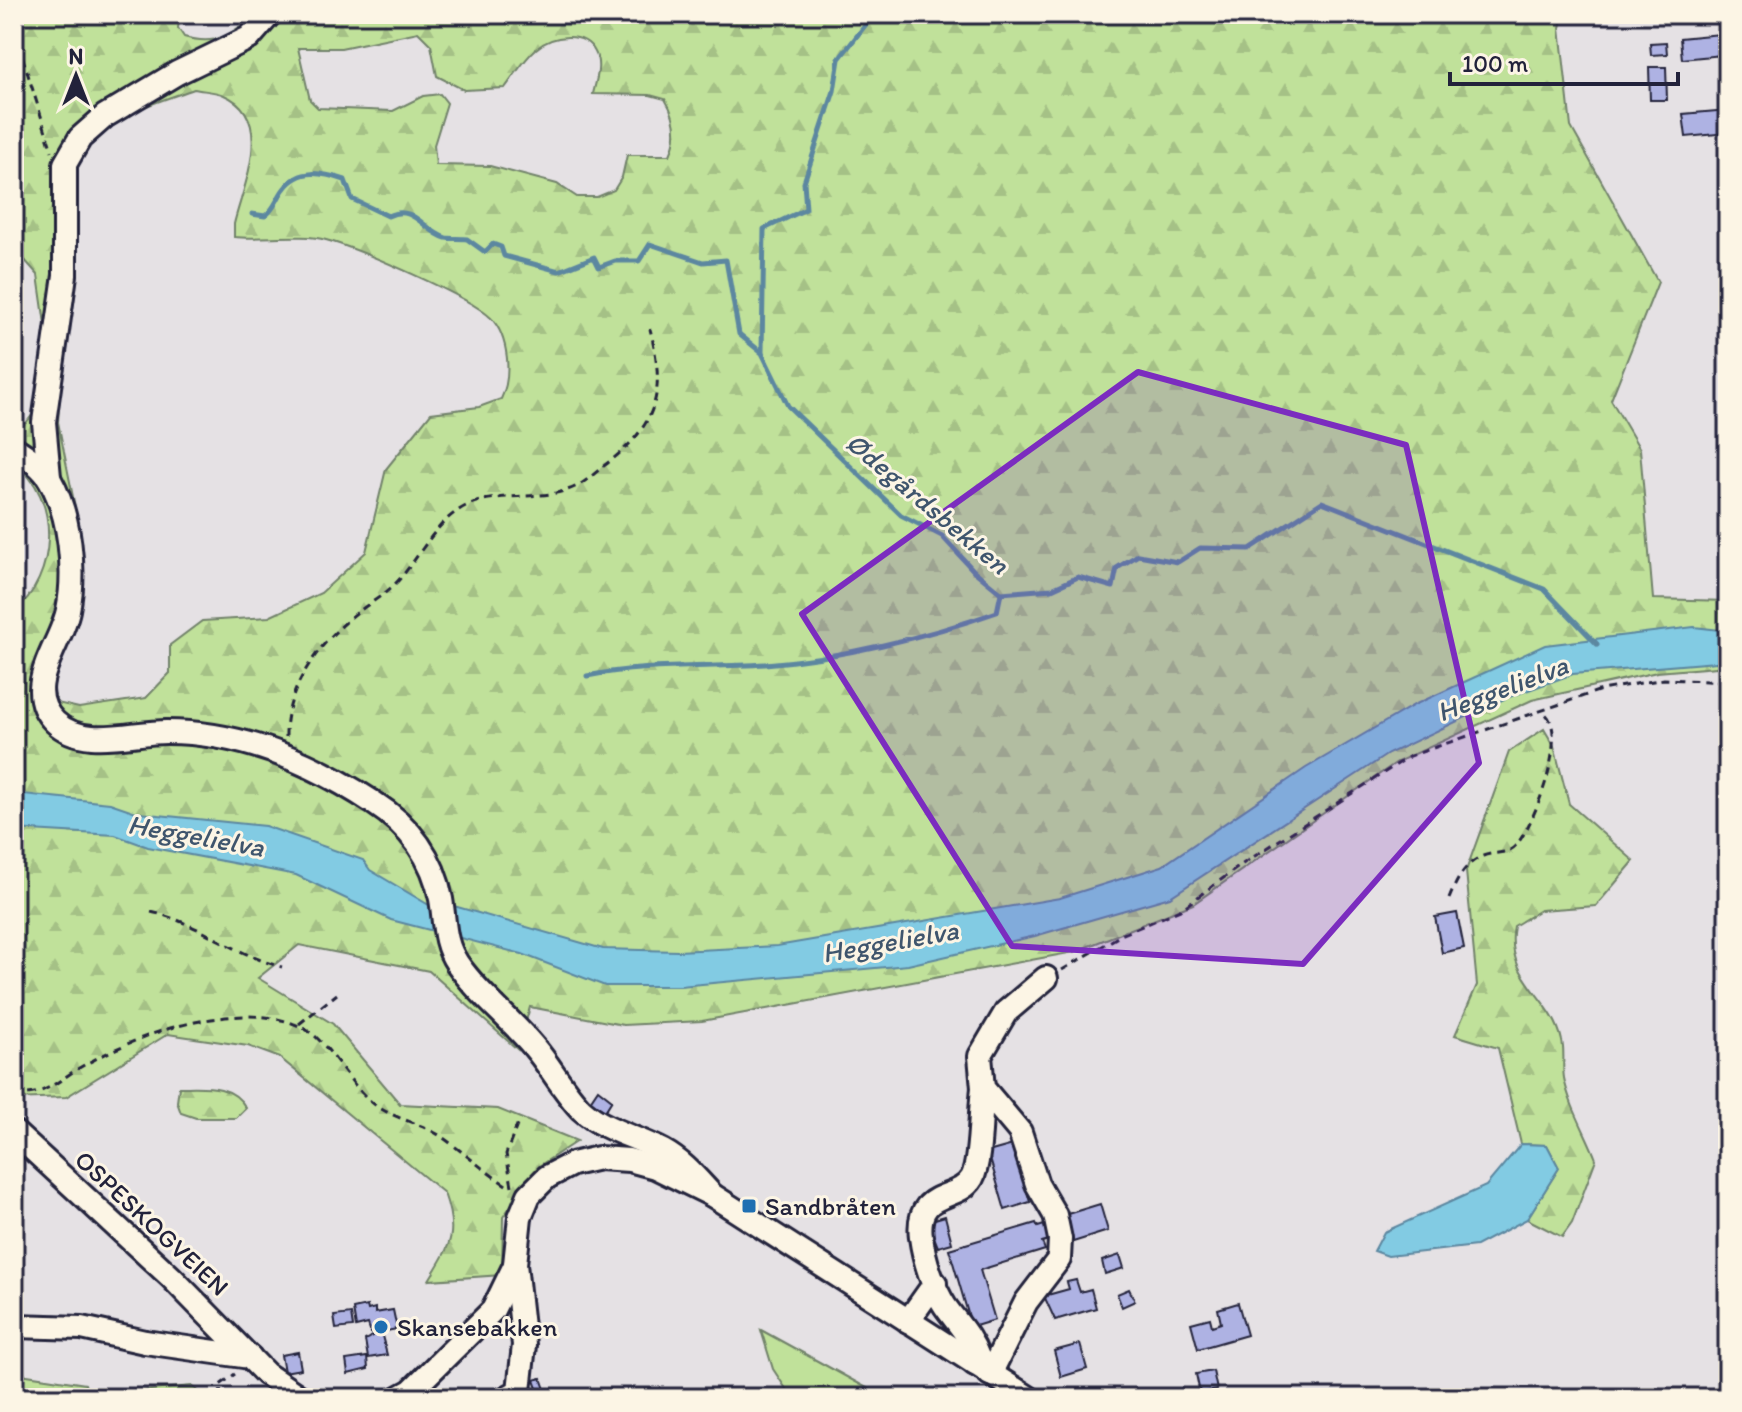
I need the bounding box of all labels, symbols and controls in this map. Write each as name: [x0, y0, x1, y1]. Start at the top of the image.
north arrow: [36, 36, 116, 116]
scale bar: [1450, 36, 1678, 86]
text: N: [69, 43, 83, 70]
text: 100 m: [1462, 49, 1528, 78]
water label: Ødegårdsbekken: [840, 425, 1017, 582]
water label: Heggelielva: [1432, 647, 1573, 729]
water label: Heggelielva: [125, 806, 268, 864]
water label: Heggelielva: [819, 912, 962, 970]
street label: OSPESKOGVEIEN: [68, 1143, 236, 1303]
place label: Sandbråten: [765, 1190, 896, 1222]
marker: Sandbråten: [740, 1197, 758, 1215]
place label: Skansebakken: [397, 1311, 558, 1343]
marker: Skansebakken: [372, 1318, 390, 1336]

